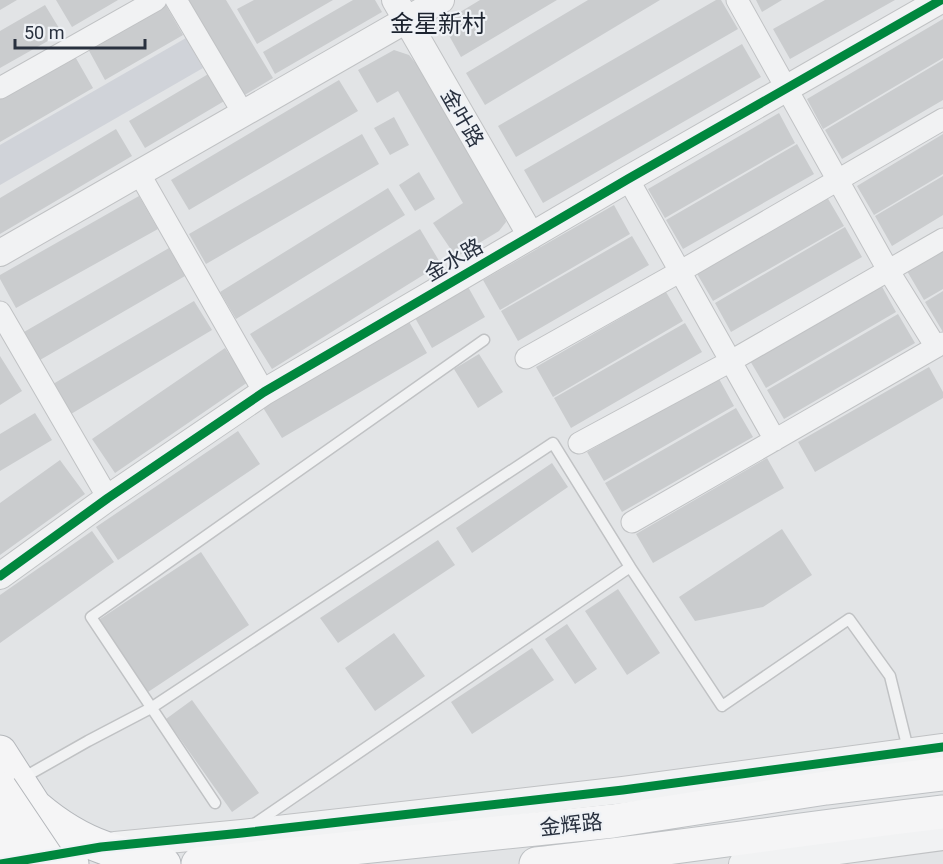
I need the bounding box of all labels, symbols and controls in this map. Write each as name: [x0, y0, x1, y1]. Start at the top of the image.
district label: 金星新村: [390, 10, 486, 38]
scale bar: [15, 12, 146, 50]
text: 50 m: [24, 22, 64, 43]
street label: 金叶路: [436, 85, 488, 151]
street label: 金水路: [421, 234, 487, 286]
street label: 金辉路: [538, 810, 604, 840]

